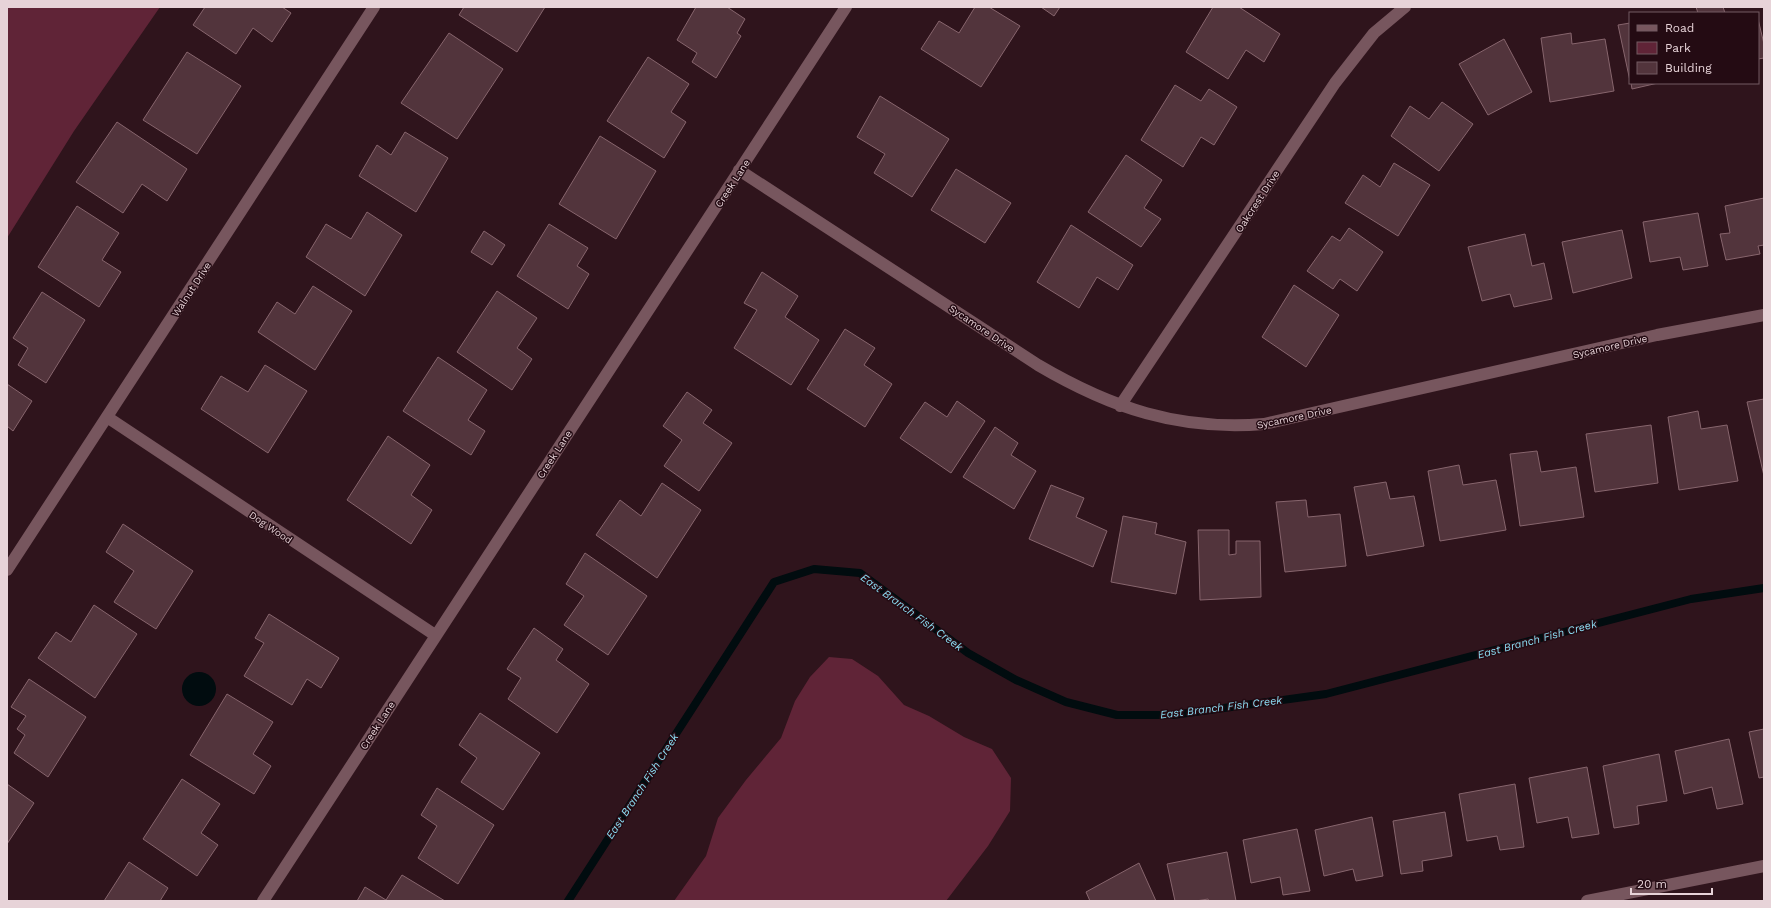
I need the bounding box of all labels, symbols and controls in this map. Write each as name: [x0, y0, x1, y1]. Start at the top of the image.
legend: [1629, 12, 1759, 84]
text: Road: [1665, 21, 1694, 35]
text: Park: [1665, 41, 1691, 55]
text: Building: [1665, 61, 1712, 75]
street label: Creek Lane: [713, 157, 752, 209]
street label: Oakcrest Drive: [1233, 168, 1282, 234]
street label: Walnut Drive: [170, 260, 213, 319]
street label: Sycamore Drive: [947, 303, 1017, 354]
street label: Sycamore Drive: [1572, 333, 1649, 360]
street label: Sycamore Drive: [1256, 404, 1333, 431]
street label: Creek Lane: [535, 428, 574, 480]
street label: Dog Wood: [247, 509, 294, 546]
water label: East Branch Fish Creek: [858, 571, 966, 654]
water label: East Branch Fish Creek: [1476, 617, 1599, 662]
water label: East Branch Fish Creek: [1159, 693, 1284, 721]
street label: Creek Lane: [358, 699, 397, 751]
water label: East Branch Fish Creek: [603, 730, 682, 841]
scale bar: [1631, 870, 1712, 896]
text: 20 m: [1637, 877, 1667, 891]

